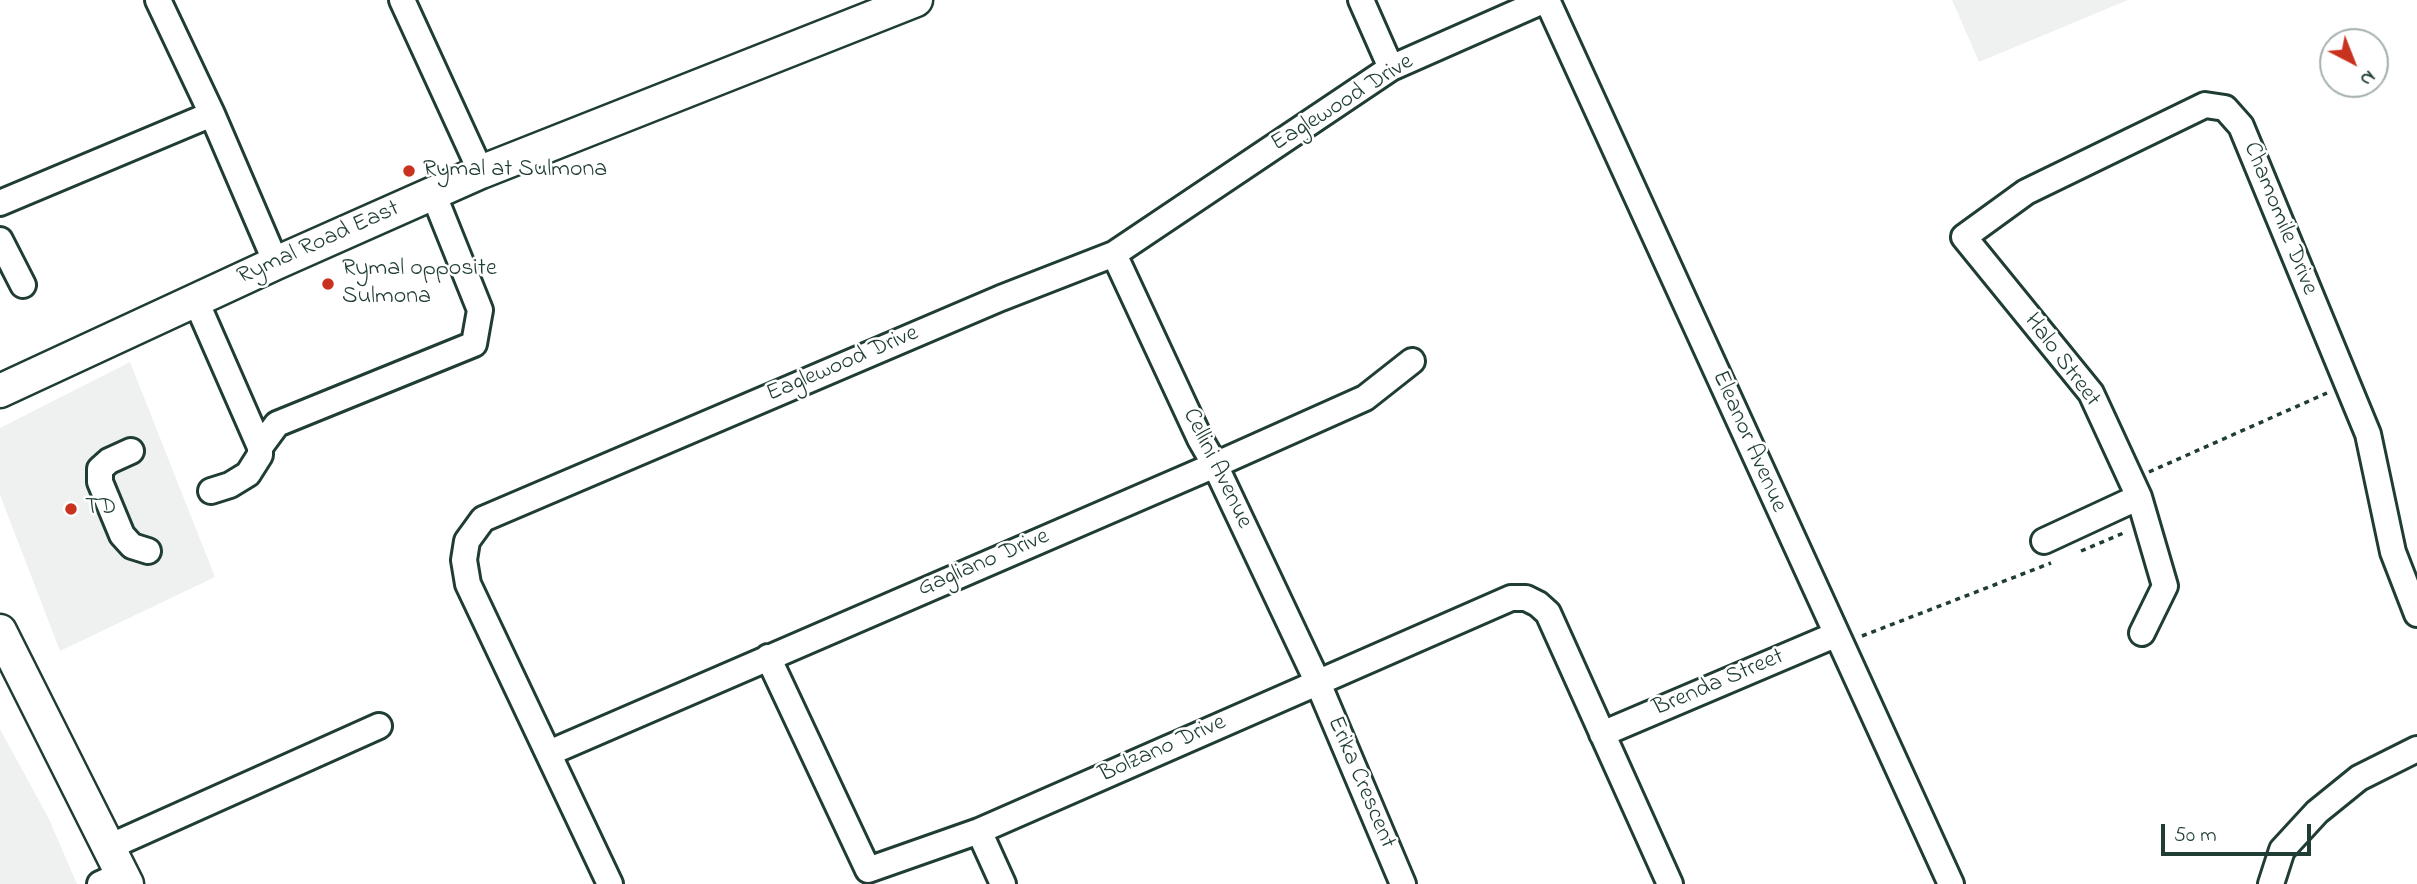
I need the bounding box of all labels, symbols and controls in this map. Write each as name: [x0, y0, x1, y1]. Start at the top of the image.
north arrow: [2319, 28, 2389, 98]
street label: Eaglewood Drive: [1267, 49, 1419, 159]
text: N: [2353, 63, 2381, 92]
street label: Chamomile Drive: [2235, 138, 2323, 300]
place label: Rymal at Sulmona: [423, 157, 607, 185]
marker: Rymal at Sulmona: [401, 163, 417, 179]
street label: Rymal Road East: [234, 195, 404, 293]
place label: Rymal opposite Sulmona: [342, 256, 497, 312]
marker: Rymal opposite Sulmona: [320, 276, 336, 292]
street label: Halo Street: [2016, 308, 2106, 414]
street label: Eaglewood Drive: [763, 320, 923, 410]
street label: Eleanor Avenue: [1704, 367, 1792, 517]
street label: Cellini Avenue: [1175, 404, 1257, 534]
place label: TD: [85, 495, 116, 523]
marker: TD: [63, 501, 79, 517]
street label: Gagliano Drive: [914, 523, 1054, 605]
street label: Brenda Street: [1649, 644, 1789, 724]
street label: Bolzano Drive: [1095, 709, 1231, 791]
street label: Erika Crescent: [1319, 713, 1401, 853]
scale bar: [2165, 810, 2316, 854]
text: 50 m: [2174, 821, 2217, 851]

